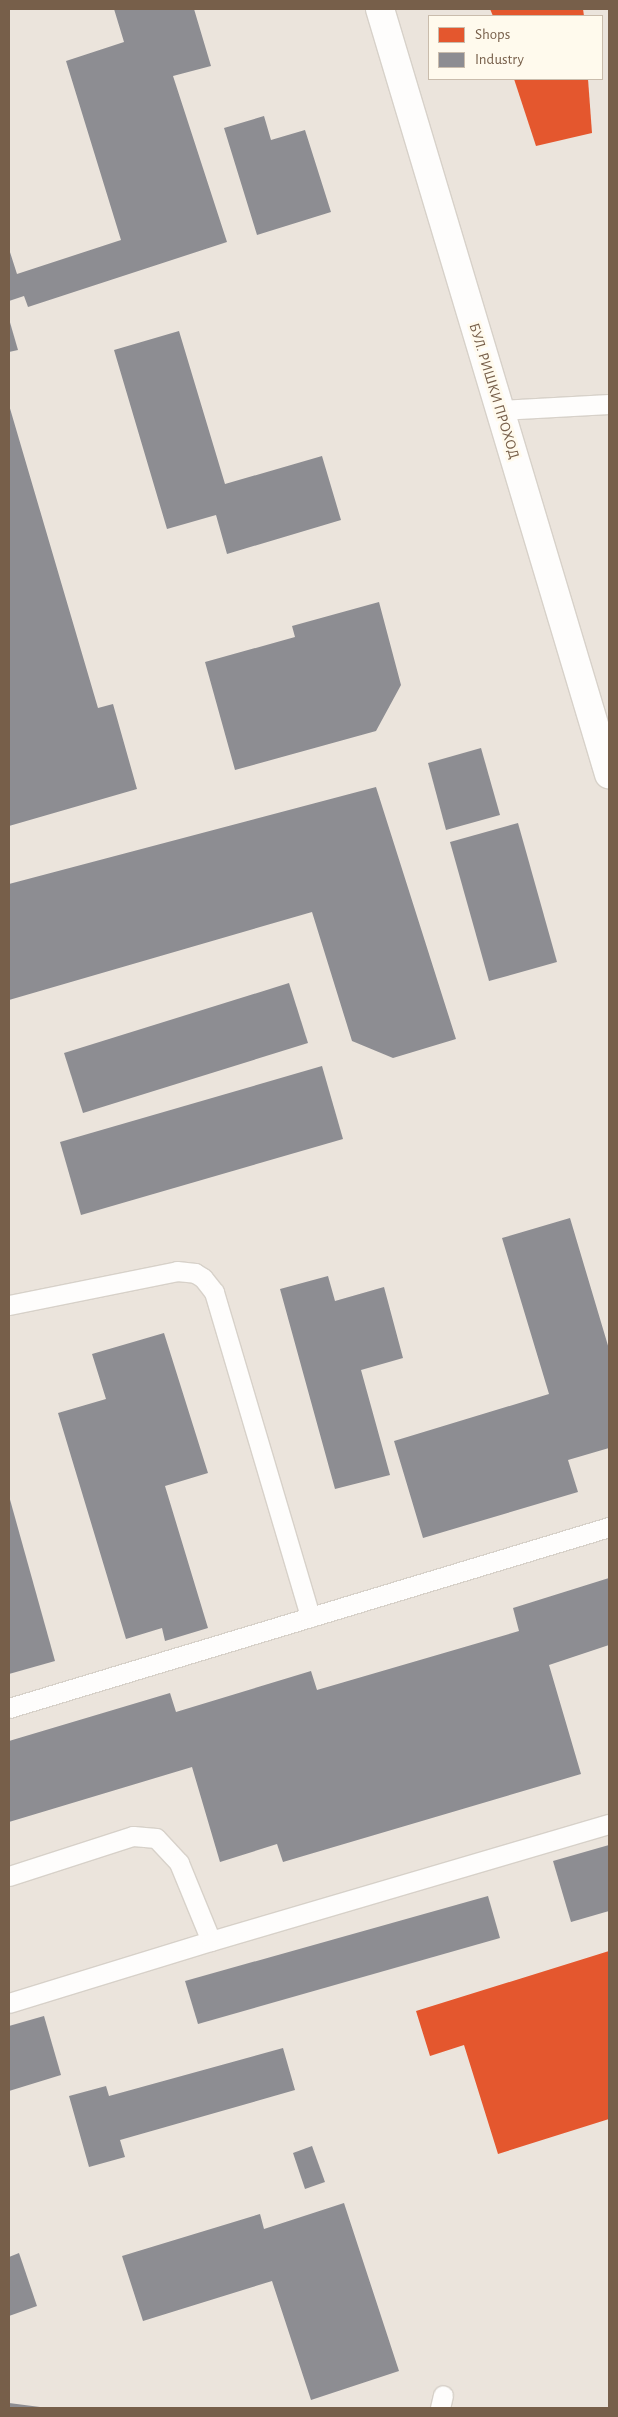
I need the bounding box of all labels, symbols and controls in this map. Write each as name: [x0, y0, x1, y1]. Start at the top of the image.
legend: [428, 15, 603, 80]
text: Shops: [475, 27, 510, 42]
text: Industry: [475, 52, 524, 67]
street label: БУЛ. РИШКИ ПРОХОД: [465, 321, 523, 461]

